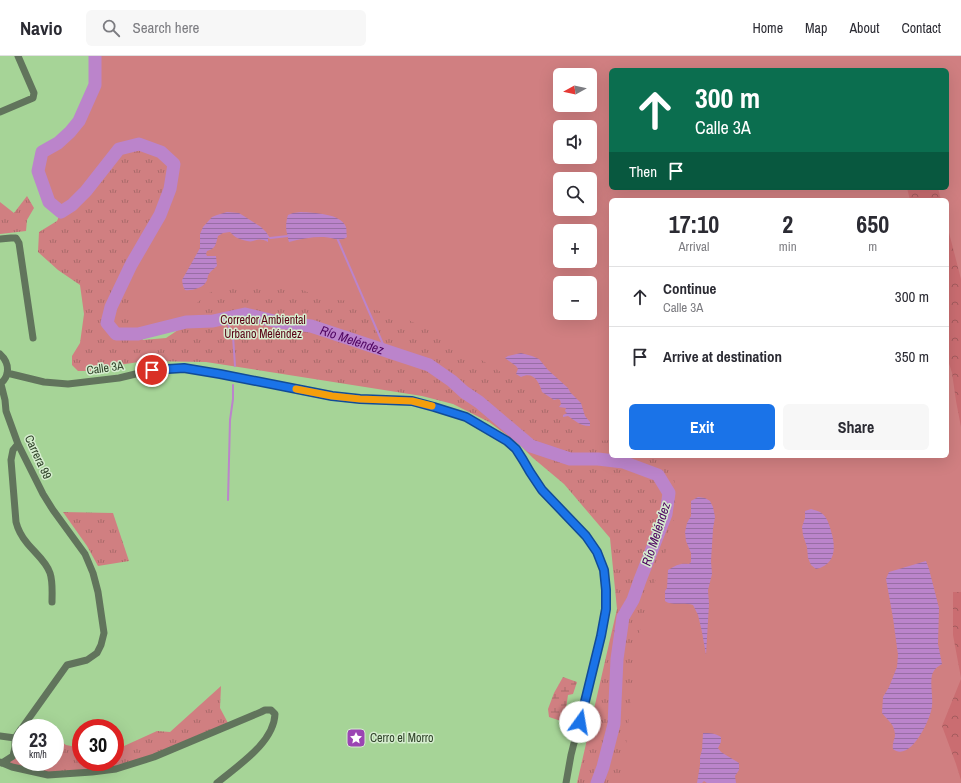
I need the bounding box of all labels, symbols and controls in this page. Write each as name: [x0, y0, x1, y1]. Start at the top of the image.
search box: [86, 10, 366, 46]
text: Navio: [20, 15, 62, 41]
icon: search: [100, 17, 122, 39]
text: Search here: [132, 17, 199, 38]
text: Home: [752, 19, 783, 37]
text: Map: [805, 19, 827, 37]
text: About: [849, 19, 879, 37]
text: Contact: [901, 19, 941, 37]
north arrow: [553, 68, 597, 112]
map controls: [553, 68, 597, 320]
text: 300 m: [695, 79, 760, 117]
icon: ahead: [629, 84, 681, 136]
text: Calle 3A: [695, 115, 751, 140]
button: sound: [553, 120, 597, 164]
icon: arrive: [665, 160, 687, 182]
text: Then: [629, 161, 657, 182]
button: search: [553, 172, 597, 216]
text: 17:10: [669, 208, 719, 240]
text: 2: [782, 208, 793, 240]
text: 650: [856, 208, 889, 240]
button: +: [553, 224, 597, 268]
text: Arrival: [679, 238, 709, 255]
text: min: [779, 238, 797, 255]
text: m: [868, 238, 877, 255]
button: −: [553, 276, 597, 320]
text: Continue: [663, 278, 716, 299]
icon: ahead: [629, 286, 651, 308]
text: 300 m: [895, 286, 929, 307]
text: Calle 3A: [663, 299, 703, 316]
park label: Corredor Ambiental Urbano Meléndez: [220, 312, 306, 342]
water label: Río Meléndez: [318, 321, 387, 358]
icon: arrive: [629, 346, 651, 368]
text: Arrive at destination: [663, 346, 782, 367]
text: 350 m: [895, 346, 929, 367]
pin: [135, 353, 169, 387]
street label: Calle 3A: [85, 357, 125, 379]
icon: arrive: [141, 359, 163, 381]
button: Exit: [629, 404, 775, 450]
button: Share: [783, 404, 929, 450]
street label: Carrera 99: [21, 432, 55, 482]
water label: Río Meléndez: [638, 499, 674, 568]
position arrow: [559, 701, 601, 743]
speed limit sign: 30: [72, 719, 124, 771]
text: 23: [29, 726, 47, 753]
place icon: Cerro el Morro: [345, 727, 367, 749]
place label: Cerro el Morro: [370, 730, 433, 746]
text: km/h: [29, 748, 47, 761]

